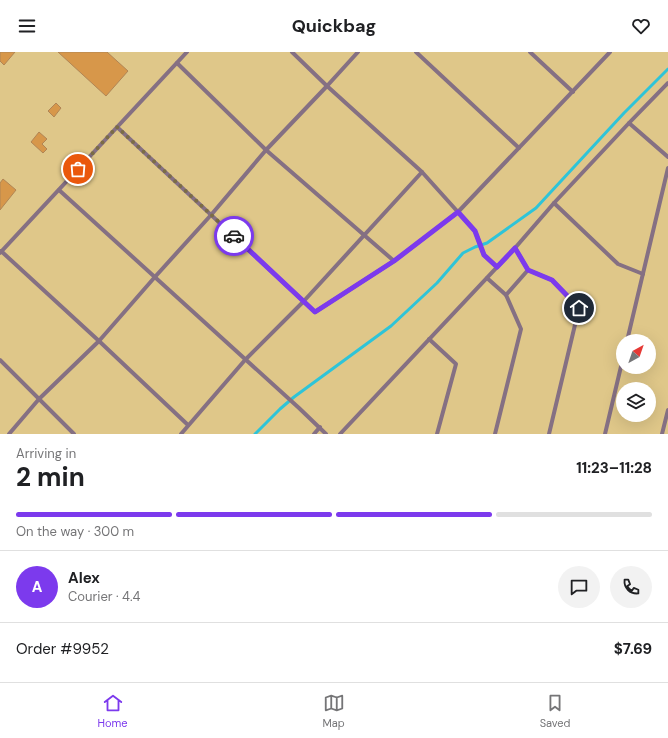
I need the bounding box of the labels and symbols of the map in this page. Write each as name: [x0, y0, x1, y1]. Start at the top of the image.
pin: [61, 152, 95, 186]
courier: [214, 216, 254, 256]
pin: [562, 291, 596, 325]
north arrow: [616, 334, 656, 374]

